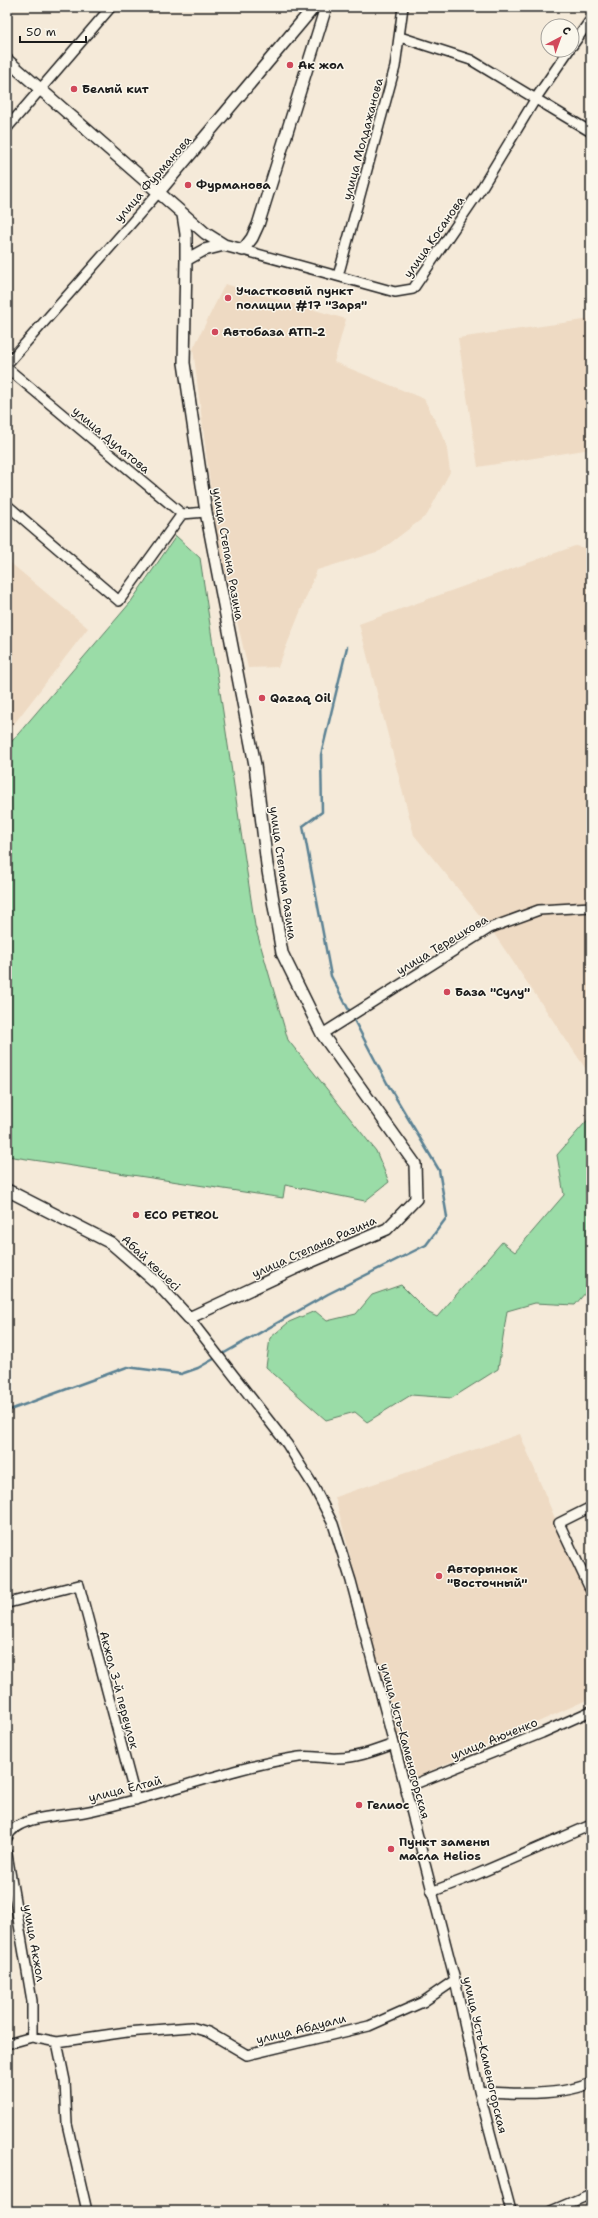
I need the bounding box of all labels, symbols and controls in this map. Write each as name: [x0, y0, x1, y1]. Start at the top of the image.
scale bar: [20, 18, 86, 44]
north arrow: [540, 18, 580, 58]
text: С: [559, 23, 574, 39]
text: 50 m: [26, 24, 56, 40]
place label: Ак жол: [298, 57, 345, 73]
marker: Ак жол: [285, 60, 295, 70]
street label: улица Молдажанова: [339, 76, 387, 202]
place label: Белый кит: [82, 81, 150, 97]
marker: Белый кит: [69, 84, 79, 94]
street label: улица Фурманова: [111, 132, 195, 226]
place label: Фурманова: [196, 177, 271, 193]
marker: Фурманова: [183, 180, 193, 190]
street label: улица Косанова: [400, 193, 468, 281]
place label: Участковый пункт полиции #17 "Заря": [236, 283, 367, 313]
marker: Участковый пункт полиции #17 "Заря": [223, 293, 233, 303]
place label: Автобаза АТП-2: [223, 324, 326, 340]
marker: Автобаза АТП-2: [210, 327, 220, 337]
street label: улица Дулатова: [69, 403, 154, 478]
street label: улица Степана Разина: [208, 486, 248, 622]
place label: Qazaq Oil: [270, 690, 331, 706]
marker: Qazaq Oil: [257, 693, 267, 703]
street label: улица Степана Разина: [266, 805, 300, 941]
street label: улица Терешкова: [393, 911, 491, 979]
place label: База "Сулу": [455, 984, 530, 1000]
marker: База "Сулу": [442, 987, 452, 997]
place label: ECO PETROL: [144, 1207, 219, 1223]
marker: ECO PETROL: [131, 1210, 141, 1220]
street label: улица Степана Разина: [249, 1212, 379, 1282]
street label: Абай көшесі: [118, 1231, 184, 1295]
place label: Авторынок "Восточный": [447, 1561, 528, 1591]
marker: Авторынок "Восточный": [434, 1571, 444, 1581]
street label: Акжол 3-й переулок: [96, 1629, 143, 1751]
street label: улица Усть-Каменогорская: [376, 1661, 434, 1821]
street label: улица Аюченко: [448, 1714, 540, 1764]
street label: улица Елтай: [87, 1772, 163, 1806]
place label: Гелиос: [367, 1797, 409, 1813]
marker: Гелиос: [354, 1800, 364, 1810]
place label: Пункт замены масла Helios: [399, 1834, 490, 1864]
marker: Пункт замены масла Helios: [386, 1844, 396, 1854]
street label: улица Акжол: [19, 1903, 49, 1983]
street label: улица Усть-Каменогорская: [459, 1975, 511, 2135]
street label: улица Абдуали: [254, 2010, 348, 2048]

